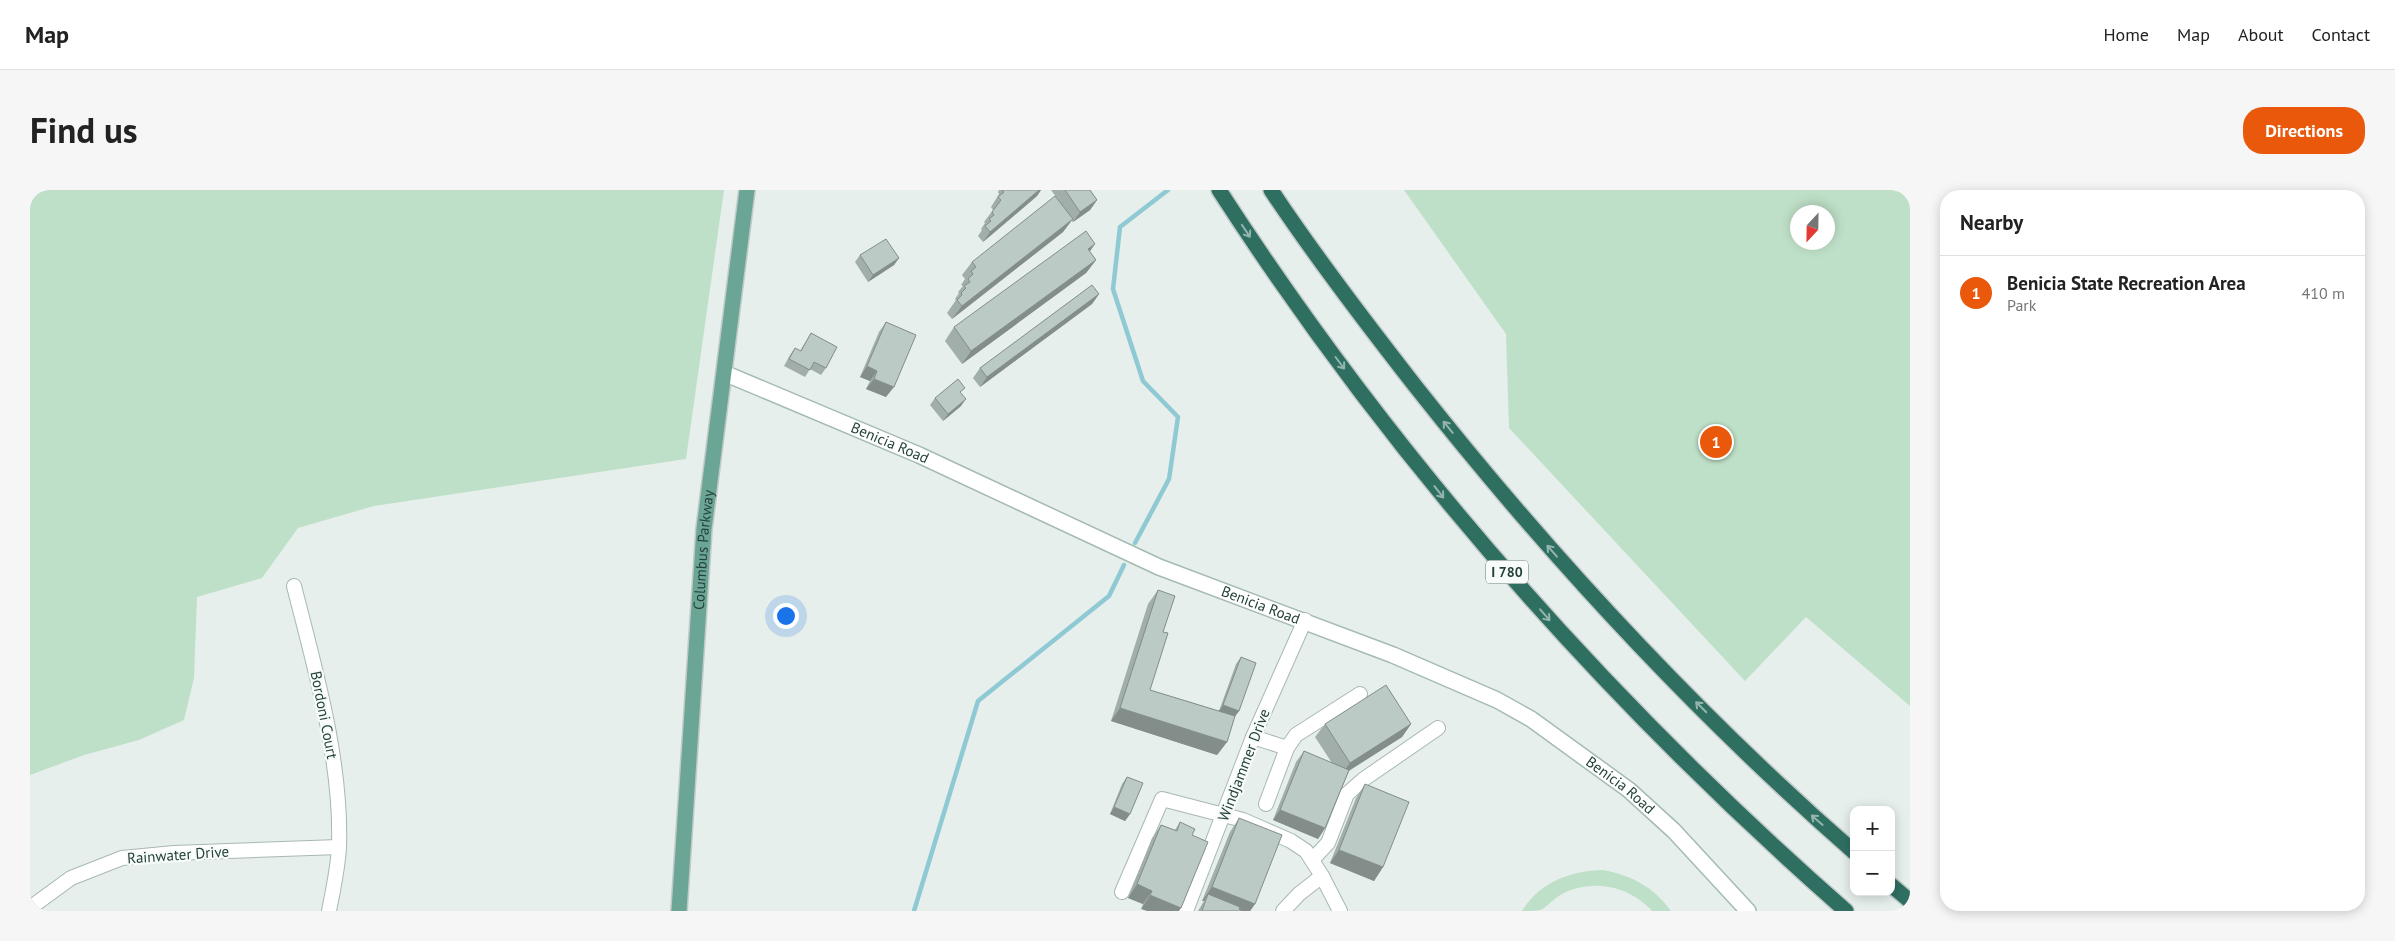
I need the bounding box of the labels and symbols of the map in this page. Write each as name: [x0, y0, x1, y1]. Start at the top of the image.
north arrow: [1790, 205, 1835, 250]
one-way arrow: [1240, 224, 1251, 238]
one-way arrow: [1335, 356, 1345, 370]
street label: Benicia Road: [848, 418, 932, 467]
one-way arrow: [1442, 420, 1453, 433]
pin: 1: [1700, 423, 1732, 461]
one-way arrow: [1434, 485, 1445, 498]
street label: Columbus Parkway: [689, 489, 718, 610]
one-way arrow: [1547, 544, 1558, 557]
road number: I 780: [1486, 561, 1528, 584]
street label: Benicia Road: [1219, 581, 1303, 628]
your location: [773, 603, 799, 629]
one-way arrow: [1539, 609, 1551, 622]
street label: Bordoni Court: [307, 669, 342, 760]
one-way arrow: [1695, 701, 1707, 713]
street label: Windjammer Drive: [1213, 706, 1274, 824]
street label: Benicia Road: [1582, 752, 1659, 818]
one-way arrow: [1811, 814, 1824, 826]
street label: Rainwater Drive: [126, 841, 230, 868]

